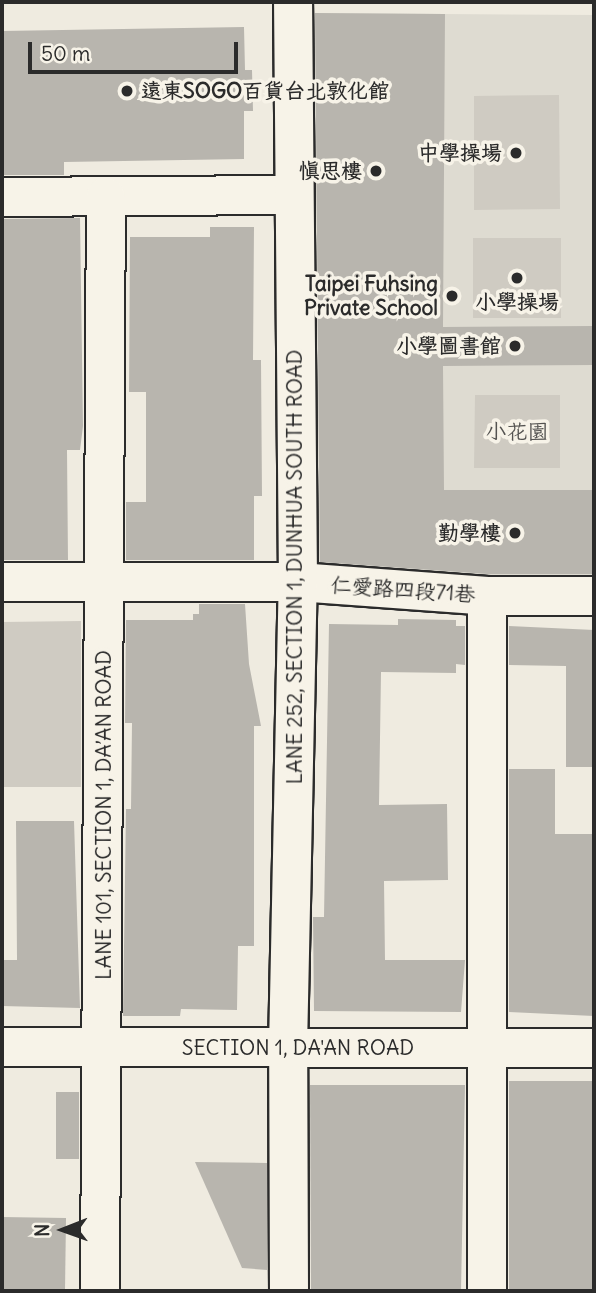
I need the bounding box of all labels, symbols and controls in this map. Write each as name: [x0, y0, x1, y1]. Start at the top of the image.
scale bar: [32, 28, 242, 72]
text: 50 m: [41, 40, 90, 67]
place label: 遠東SOGO百貨台北敦化館: [141, 78, 389, 104]
marker: 遠東SOGO百貨台北敦化館: [119, 83, 135, 99]
place label: 中學操場: [418, 140, 502, 166]
marker: 中學操場: [508, 145, 524, 161]
place label: 慎思樓: [299, 158, 362, 184]
marker: 慎思樓: [368, 163, 384, 179]
marker: 小學操場: [509, 270, 525, 286]
place label: Taipei Fuhsing Private School: [304, 271, 438, 321]
marker: Taipei Fuhsing Private School: [444, 288, 460, 304]
place label: 小學操場: [475, 289, 559, 315]
place label: 小學圖書館: [396, 333, 501, 359]
marker: 小學圖書館: [507, 338, 523, 354]
street label: LANE 252, SECTION 1, DUNHUA SOUTH ROAD: [282, 350, 308, 784]
park label: 小花園: [486, 419, 548, 445]
place label: 勤學樓: [438, 520, 501, 546]
marker: 勤學樓: [507, 525, 523, 541]
street label: 仁愛路四段71巷: [330, 572, 476, 608]
street label: LANE 101, SECTION 1, DA’AN ROAD: [91, 650, 117, 980]
street label: SECTION 1, DA'AN ROAD: [182, 1035, 414, 1061]
north arrow: [28, 1195, 98, 1265]
text: N: [30, 1224, 54, 1237]

